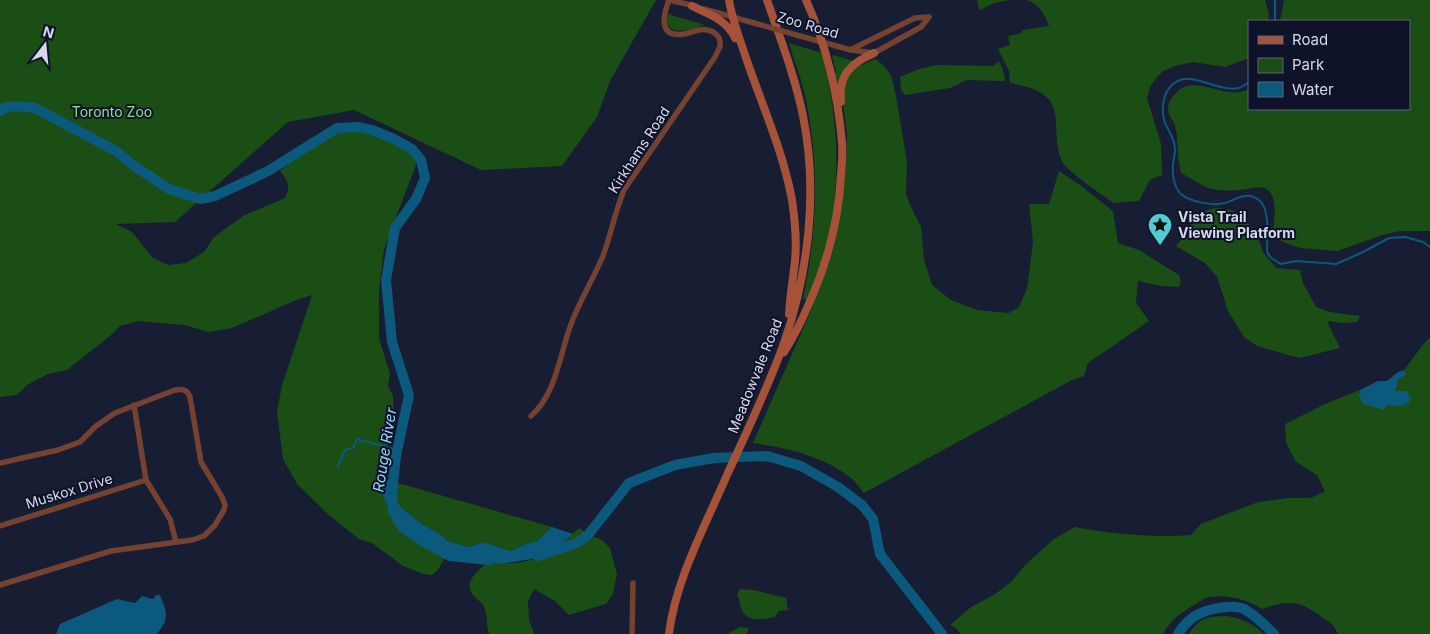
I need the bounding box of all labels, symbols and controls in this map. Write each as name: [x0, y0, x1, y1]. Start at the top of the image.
street label: Zoo Road: [775, 8, 841, 41]
north arrow: [20, 20, 70, 70]
legend: [1248, 20, 1410, 110]
text: N: [41, 22, 56, 42]
text: Road: [1292, 30, 1328, 49]
text: Park: [1292, 55, 1325, 74]
text: Water: [1292, 80, 1334, 99]
park label: Toronto Zoo: [72, 103, 152, 120]
street label: Kirkhams Road: [604, 103, 673, 196]
place label: Vista Trail Viewing Platform: [1178, 208, 1295, 241]
place icon: Vista Trail Viewing Platform: [1147, 212, 1173, 246]
street label: Meadowvale Road: [724, 316, 785, 436]
water label: Rouge River: [368, 406, 401, 493]
street label: Muskox Drive: [23, 469, 114, 512]

